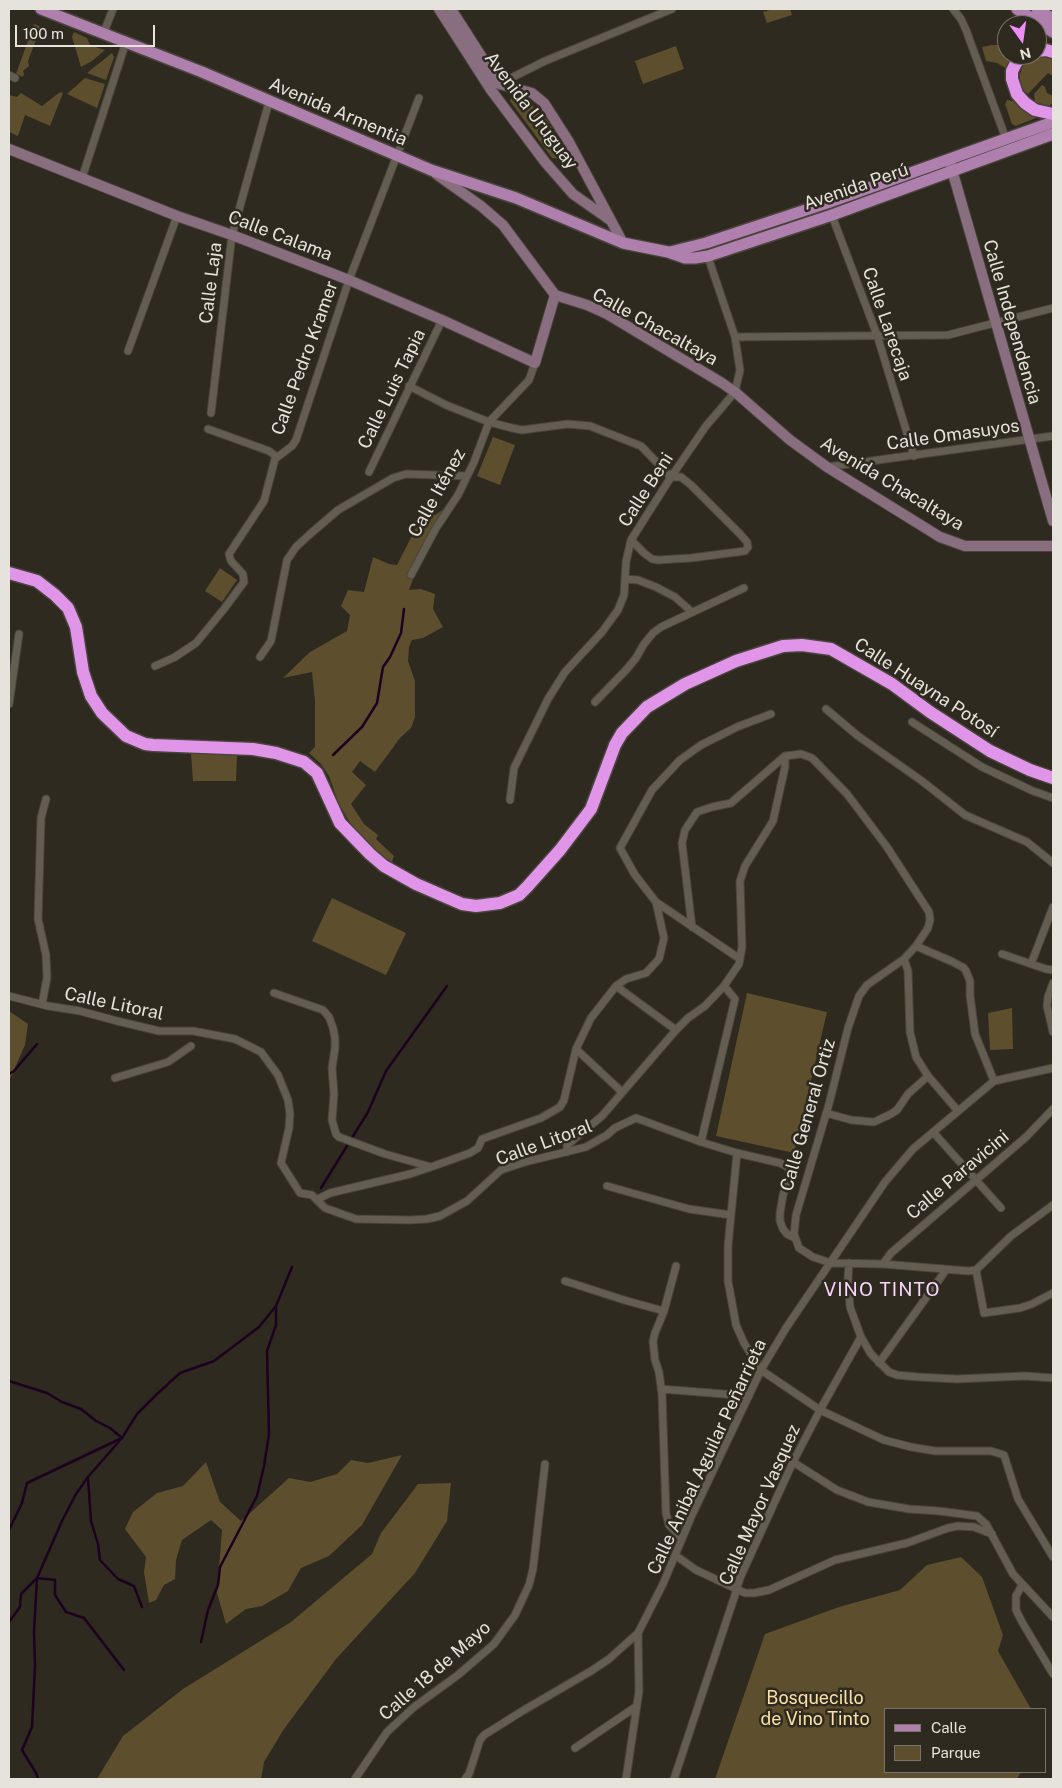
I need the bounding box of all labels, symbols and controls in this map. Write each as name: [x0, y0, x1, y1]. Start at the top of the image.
scale bar: [18, 15, 158, 47]
north arrow: [997, 15, 1047, 65]
text: 100 m: [23, 25, 64, 42]
text: N: [1018, 44, 1033, 63]
street label: Avenida Uruguay: [480, 48, 582, 174]
street label: Avenida Armentia: [266, 73, 410, 151]
street label: Avenida Perú: [801, 159, 911, 215]
street label: Calle Calama: [225, 206, 335, 266]
street label: Calle Independencia: [978, 237, 1046, 407]
street label: Calle Laja: [195, 241, 227, 325]
street label: Calle Larecaja: [858, 264, 916, 384]
street label: Calle Pedro Kramer: [267, 278, 343, 438]
street label: Calle Chacaltaya: [589, 284, 721, 370]
street label: Calle Luis Tapia: [354, 326, 430, 452]
street label: Calle Omasuyos: [885, 415, 1021, 455]
street label: Avenida Chacaltaya: [816, 433, 968, 535]
street label: Calle Iténez: [404, 445, 470, 541]
street label: Calle Beni: [614, 449, 678, 531]
street label: Calle Huayna Potosí: [850, 634, 1002, 742]
street label: Calle Litoral: [62, 983, 166, 1025]
street label: Calle General Ortiz: [776, 1036, 840, 1194]
street label: Calle Litoral: [493, 1116, 595, 1170]
street label: Calle Paravicini: [902, 1126, 1014, 1224]
district label: VINO TINTO: [822, 1279, 942, 1301]
street label: Calle Anibal Aguilar Peñarrieta: [643, 1336, 771, 1578]
street label: Calle Mayor Vasquez: [715, 1421, 805, 1589]
street label: Calle 18 de Mayo: [375, 1617, 495, 1725]
park label: Bosquecillo de Vino Tinto: [760, 1687, 870, 1730]
legend: [884, 1708, 1047, 1773]
text: Calle: [931, 1719, 967, 1736]
text: Parque: [931, 1744, 981, 1761]

